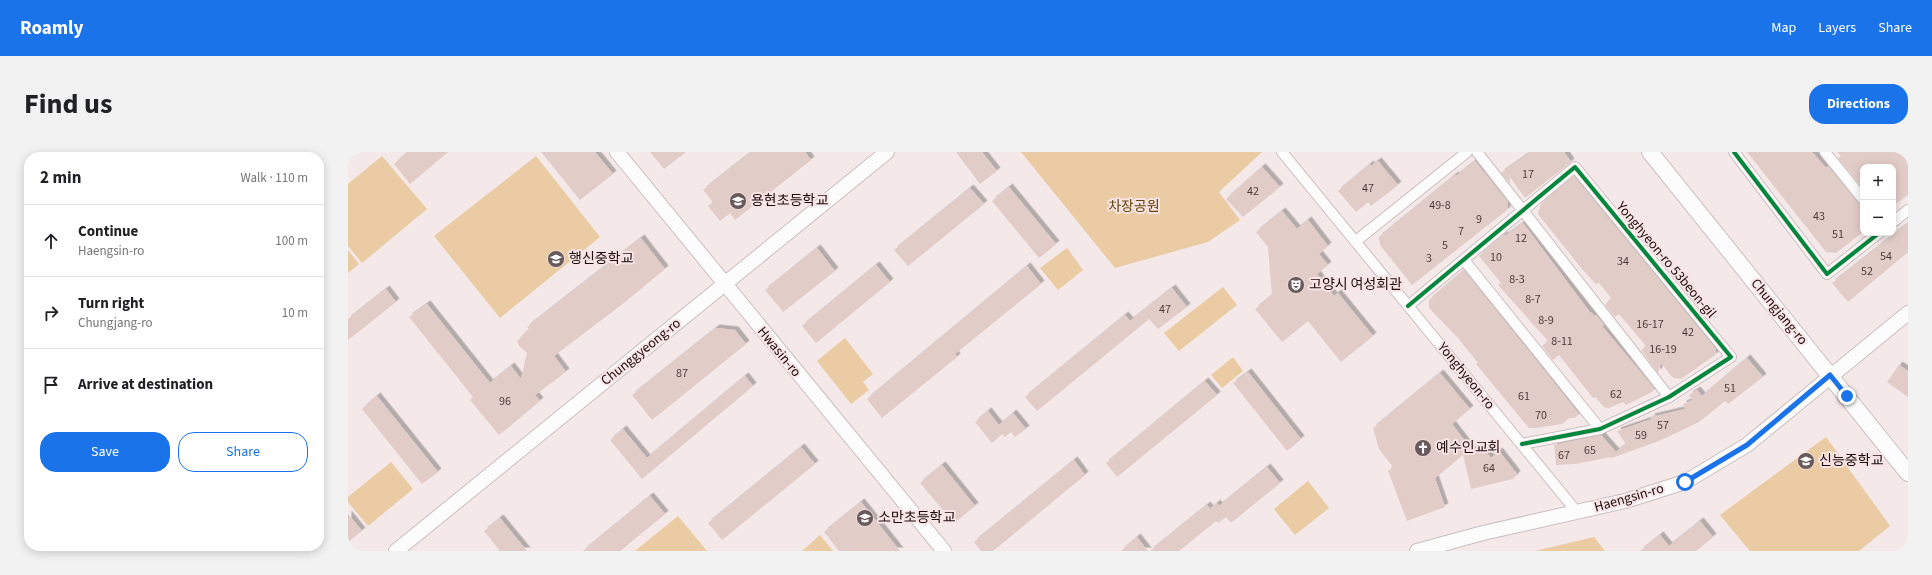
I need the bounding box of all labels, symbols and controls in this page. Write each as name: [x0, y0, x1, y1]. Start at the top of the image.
text: Roamly: [20, 15, 83, 42]
text: Map: [1771, 18, 1796, 38]
text: Layers: [1818, 18, 1856, 38]
text: Share: [1878, 18, 1912, 38]
text: Find us: [24, 84, 112, 124]
button: Directions: [1809, 84, 1908, 124]
map controls: [1860, 164, 1896, 236]
button: +: [1860, 164, 1896, 200]
text: 2 min: [40, 166, 81, 190]
house number: 17: [1522, 166, 1534, 183]
text: Walk · 110 m: [240, 169, 308, 187]
house number: 47: [1362, 180, 1374, 197]
house number: 42: [1247, 183, 1259, 200]
school or university icon: 용현초등학교: [728, 191, 748, 211]
place label: 용현초등학교: [751, 191, 828, 211]
park label: 차장공원: [1108, 197, 1160, 217]
house number: 49-8: [1429, 197, 1451, 214]
street label: Yonghyeon-ro 53beon-gil: [1611, 197, 1721, 323]
button: −: [1860, 200, 1896, 236]
house number: 43: [1813, 208, 1825, 225]
house number: 9: [1476, 211, 1482, 228]
text: Continue: [78, 221, 138, 242]
house number: 7: [1458, 223, 1464, 240]
house number: 51: [1832, 226, 1844, 243]
icon: ahead: [40, 230, 62, 252]
house number: 12: [1515, 230, 1527, 247]
text: 100 m: [275, 232, 308, 250]
house number: 5: [1442, 237, 1448, 254]
text: Haengsin-ro: [78, 242, 144, 260]
house number: 54: [1880, 248, 1892, 265]
school or university icon: 행신중학교: [546, 249, 566, 269]
place label: 행신중학교: [569, 249, 634, 269]
house number: 10: [1490, 249, 1502, 266]
house number: 3: [1426, 250, 1432, 267]
house number: 34: [1617, 253, 1629, 270]
house number: 52: [1861, 263, 1873, 280]
house number: 8-3: [1509, 271, 1525, 288]
street label: Chungjang-ro: [1746, 274, 1812, 350]
theatre icon: 고양시 여성회관: [1286, 275, 1306, 295]
place label: 고양시 여성회관: [1309, 275, 1402, 295]
house number: 8-7: [1525, 291, 1541, 308]
text: Turn right: [78, 293, 144, 314]
house number: 47: [1159, 301, 1171, 318]
icon: right: [40, 302, 62, 324]
text: 10 m: [282, 304, 308, 322]
house number: 8-9: [1538, 312, 1554, 329]
text: Chungjang-ro: [78, 314, 153, 332]
street label: Chunggyeong-ro: [597, 314, 685, 390]
house number: 16-17: [1636, 316, 1664, 333]
street label: Hwasin-ro: [752, 322, 806, 382]
house number: 42: [1682, 324, 1694, 341]
house number: 8-11: [1551, 333, 1573, 350]
street label: Yonghyeon-ro: [1432, 337, 1499, 414]
house number: 16-19: [1649, 341, 1677, 358]
house number: 87: [676, 365, 688, 382]
icon: arrive: [40, 374, 62, 396]
text: Arrive at destination: [78, 374, 213, 395]
house number: 51: [1724, 380, 1736, 397]
house number: 62: [1610, 386, 1622, 403]
route end: [1838, 387, 1856, 405]
house number: 61: [1518, 388, 1530, 405]
house number: 96: [499, 393, 511, 410]
house number: 70: [1535, 407, 1547, 424]
house number: 57: [1657, 417, 1669, 434]
house number: 59: [1635, 427, 1647, 444]
button: Save: [40, 432, 170, 472]
button: Share: [178, 432, 308, 472]
church icon: 예수인교회: [1413, 438, 1433, 458]
place label: 예수인교회: [1436, 438, 1500, 458]
house number: 65: [1584, 442, 1596, 459]
house number: 67: [1558, 447, 1570, 464]
school or university icon: 신능중학교: [1796, 451, 1816, 471]
place label: 신능중학교: [1819, 451, 1884, 471]
house number: 64: [1483, 460, 1495, 477]
route start: [1676, 473, 1694, 491]
street label: Haengsin-ro: [1592, 479, 1666, 517]
school or university icon: 소만초등학교: [855, 508, 875, 528]
place label: 소만초등학교: [878, 508, 955, 528]

